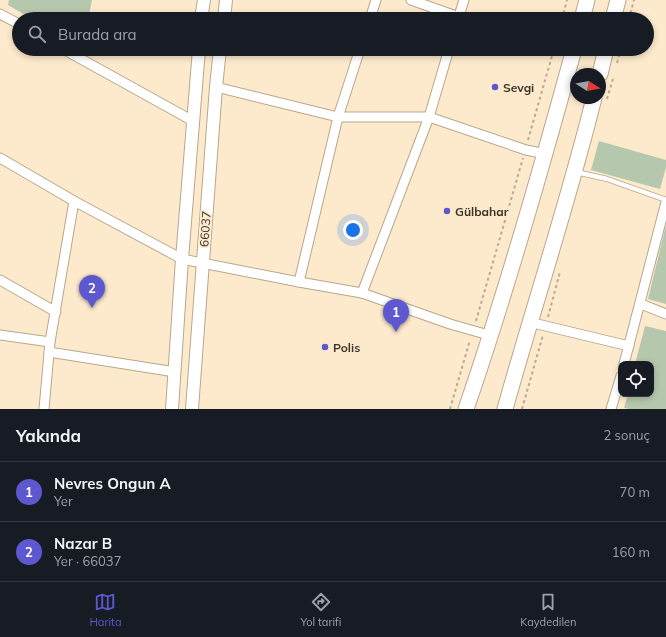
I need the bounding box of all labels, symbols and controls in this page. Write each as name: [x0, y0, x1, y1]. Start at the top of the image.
search box: [12, 12, 654, 56]
icon: search: [26, 23, 48, 45]
text: Burada ara: [58, 25, 137, 44]
north arrow: [570, 68, 606, 104]
place label: Sevgi: [503, 80, 534, 95]
marker: Sevgi: [490, 82, 500, 92]
place label: Gülbahar: [455, 204, 509, 219]
marker: Gülbahar: [442, 206, 452, 216]
street label: 66037: [196, 211, 214, 247]
your location: [343, 220, 363, 240]
pin: 2: [79, 275, 105, 308]
pin: 1: [383, 299, 409, 332]
place label: Polis: [333, 340, 360, 355]
marker: Polis: [320, 342, 330, 352]
map controls: [618, 361, 654, 397]
button: locate: [618, 361, 654, 397]
text: Yakında: [16, 425, 81, 446]
text: 2 sonuç: [603, 427, 650, 443]
text: Nevres Ongun A: [54, 474, 171, 493]
text: 1: [25, 484, 33, 500]
text: 70 m: [620, 484, 650, 500]
text: Yer: [54, 493, 73, 509]
text: Nazar B: [54, 534, 112, 553]
text: 2: [25, 544, 33, 560]
text: 160 m: [612, 544, 650, 560]
text: Yer · 66037: [54, 553, 121, 569]
tab: Harita: [89, 591, 122, 629]
tab: Yol tarifi: [300, 591, 341, 629]
tab: Kaydedilen: [520, 591, 577, 629]

